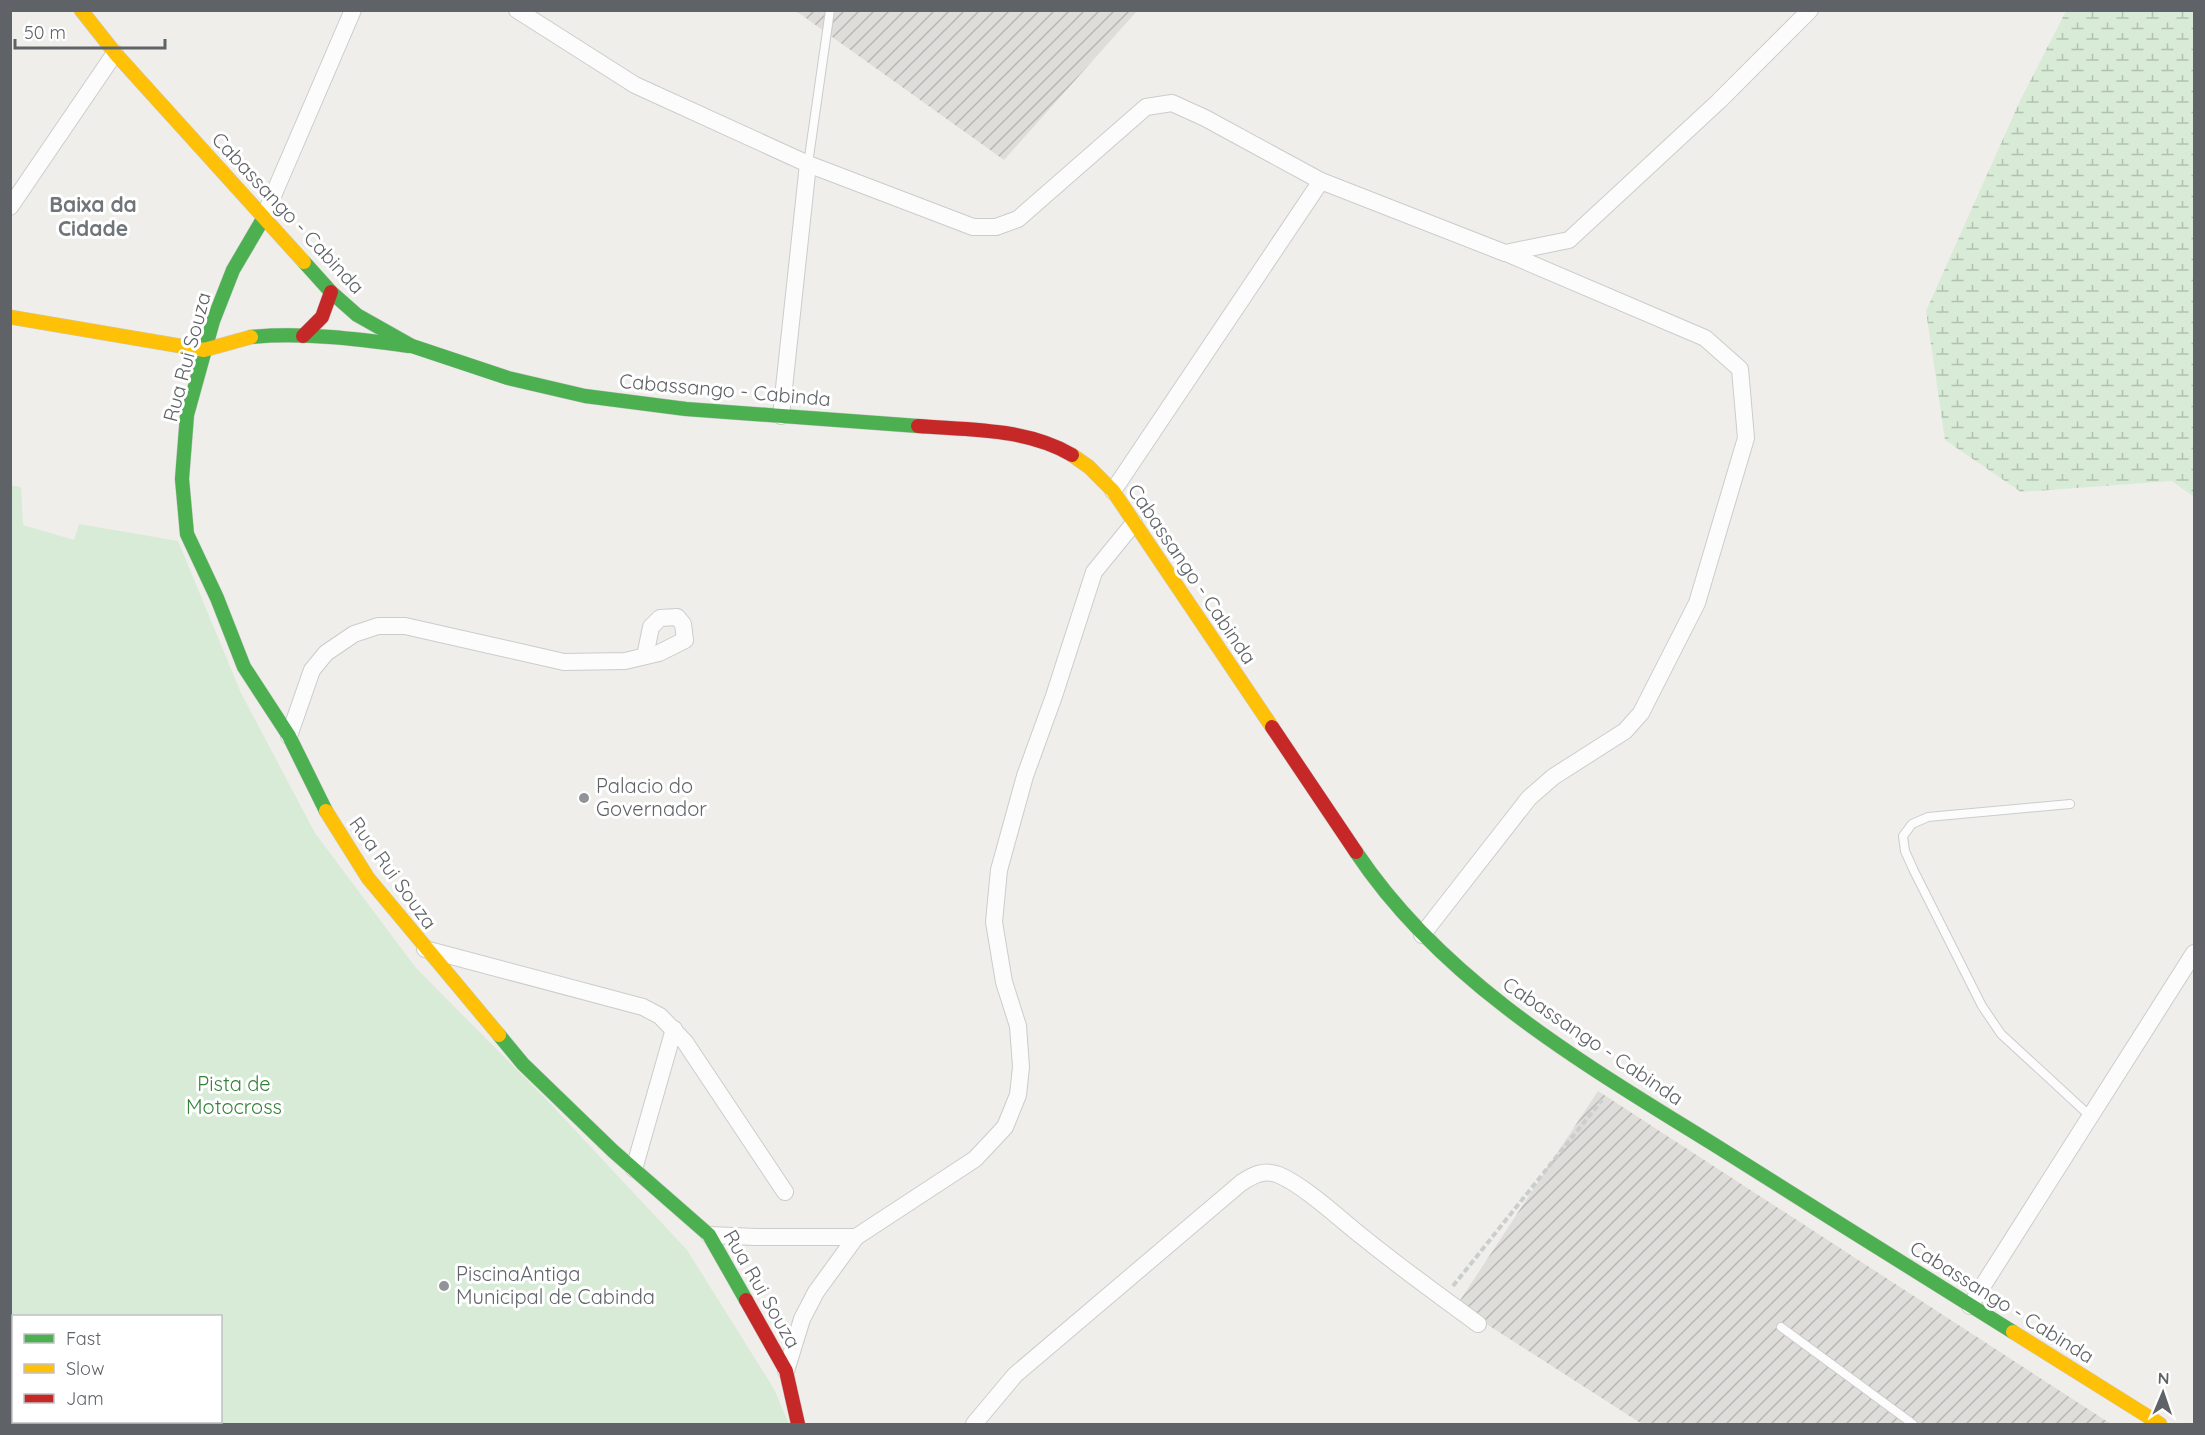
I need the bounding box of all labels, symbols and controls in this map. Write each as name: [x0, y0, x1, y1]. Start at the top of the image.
scale bar: [15, 12, 165, 50]
text: 50 m: [24, 21, 66, 44]
street label: Cabassango - Cabinda: [207, 127, 370, 299]
district label: Baixa da Cidade: [49, 191, 137, 241]
street label: Rua Rui Souza: [157, 289, 216, 424]
street label: Cabassango - Cabinda: [618, 368, 832, 411]
street label: Cabassango - Cabinda: [1123, 479, 1262, 669]
place label: Palacio do Governador: [596, 773, 707, 821]
marker: Palacio do Governador: [577, 791, 591, 805]
street label: Rua Rui Souza: [344, 812, 443, 934]
street label: Cabassango - Cabinda: [1498, 971, 1688, 1110]
park label: Pista de Motocross: [186, 1071, 282, 1119]
street label: Rua Rui Souza: [718, 1225, 806, 1353]
street label: Cabassango - Cabinda: [1906, 1235, 2099, 1368]
place label: PiscinaAntiga Municipal de Cabinda: [456, 1261, 655, 1309]
marker: PiscinaAntiga Municipal de Cabinda: [437, 1279, 451, 1293]
legend: [12, 1315, 222, 1423]
text: Fast: [66, 1327, 101, 1350]
text: Slow: [66, 1357, 104, 1380]
north arrow: [2133, 1363, 2193, 1423]
text: N: [2157, 1368, 2170, 1388]
text: Jam: [66, 1387, 104, 1410]

